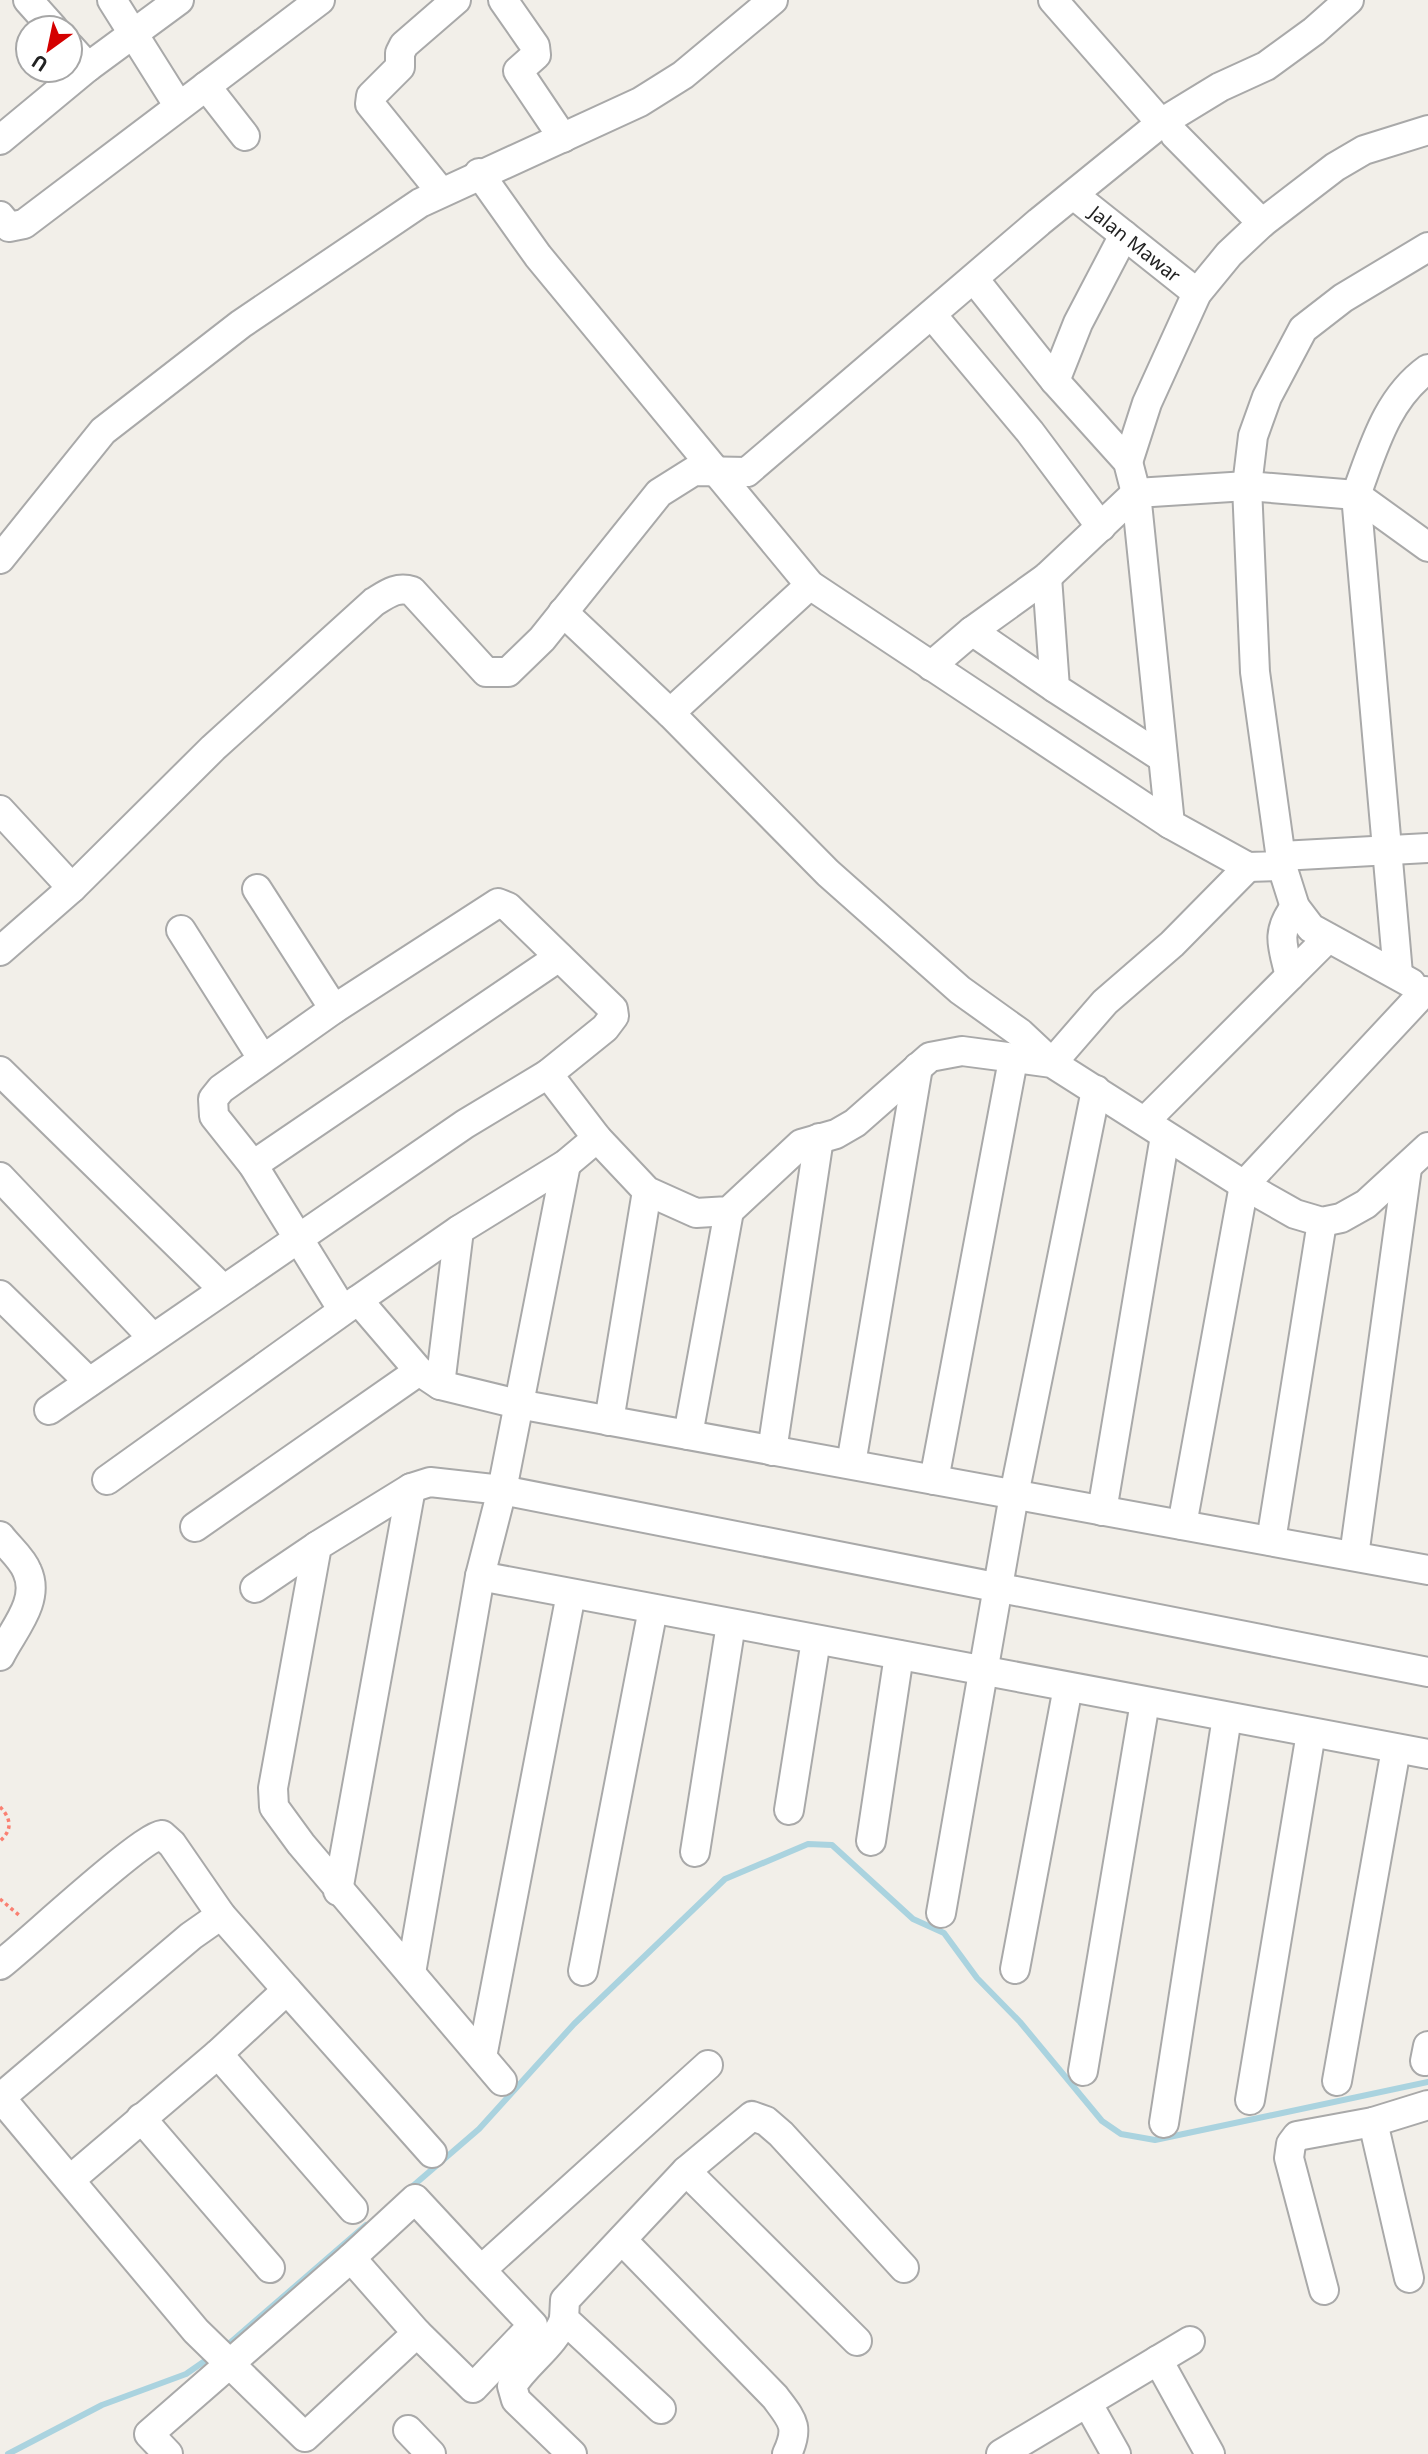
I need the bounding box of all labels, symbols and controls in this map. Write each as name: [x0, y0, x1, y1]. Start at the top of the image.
north arrow: [14, 14, 84, 84]
text: U: [27, 48, 53, 78]
street label: Jalan Mawar: [1083, 198, 1186, 288]

